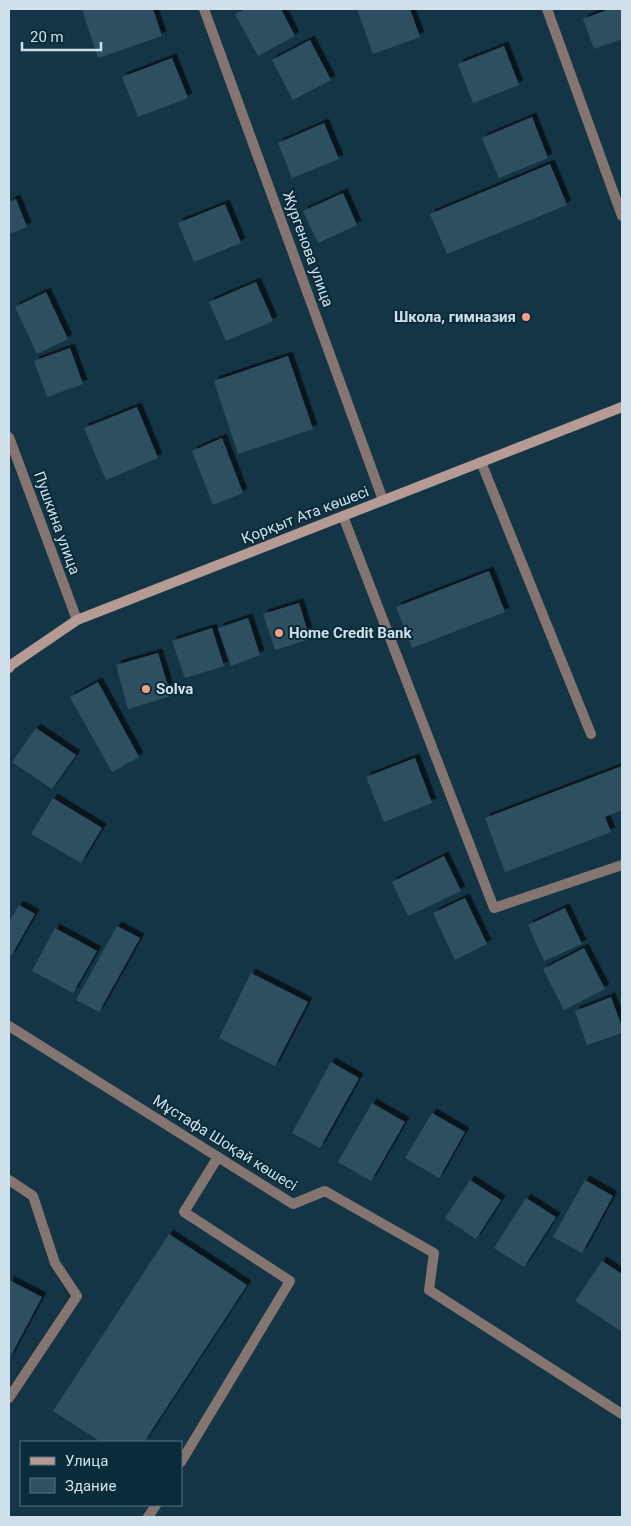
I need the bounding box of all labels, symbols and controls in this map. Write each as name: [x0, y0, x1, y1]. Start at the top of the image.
scale bar: [22, 20, 101, 52]
text: 20 m: [30, 28, 64, 46]
street label: Жургенова улица: [279, 189, 337, 309]
place label: Школа, гимназия: [394, 308, 516, 326]
marker: Школа, гимназия: [520, 311, 532, 323]
street label: Пушкина улица: [30, 469, 84, 577]
street label: Қорқыт Ата көшесі: [239, 482, 371, 548]
place label: Home Credit Bank: [289, 624, 412, 642]
marker: Home Credit Bank: [273, 627, 285, 639]
place label: Solva: [156, 680, 193, 698]
marker: Solva: [140, 683, 152, 695]
street label: Мұстафа Шоқай көшесі: [150, 1091, 300, 1195]
legend: [20, 1441, 182, 1506]
text: Улица: [65, 1452, 108, 1470]
text: Здание: [65, 1477, 116, 1495]

